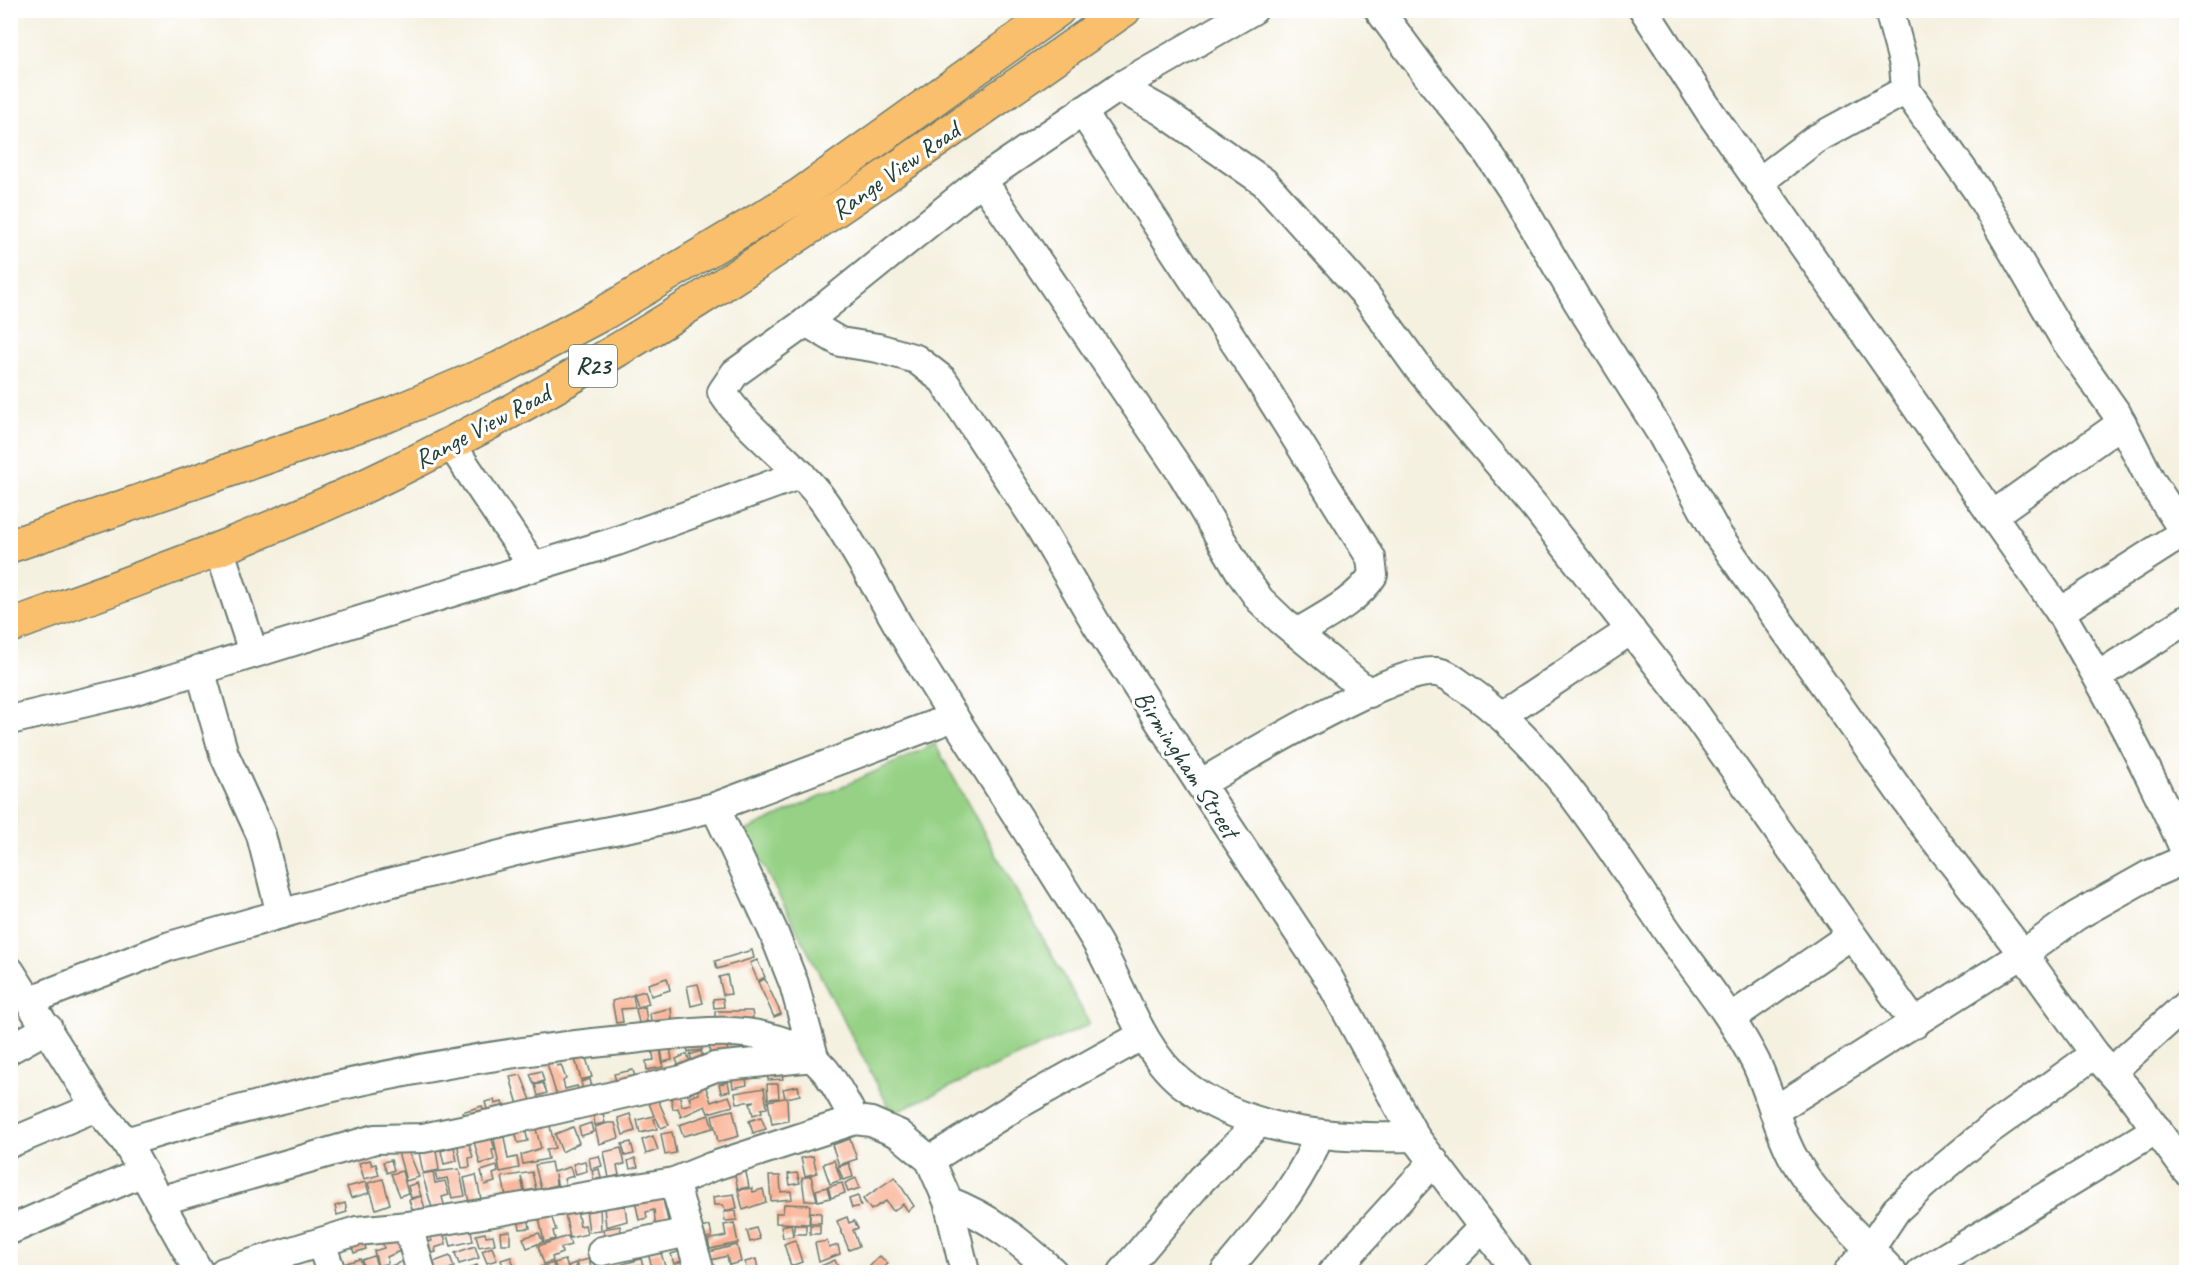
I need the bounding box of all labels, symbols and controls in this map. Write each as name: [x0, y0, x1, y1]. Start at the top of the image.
street label: Range View Road: [825, 112, 969, 227]
road number: R23: [569, 345, 617, 387]
street label: Range View Road: [409, 375, 559, 476]
street label: Birmingham Street: [1127, 684, 1248, 847]

